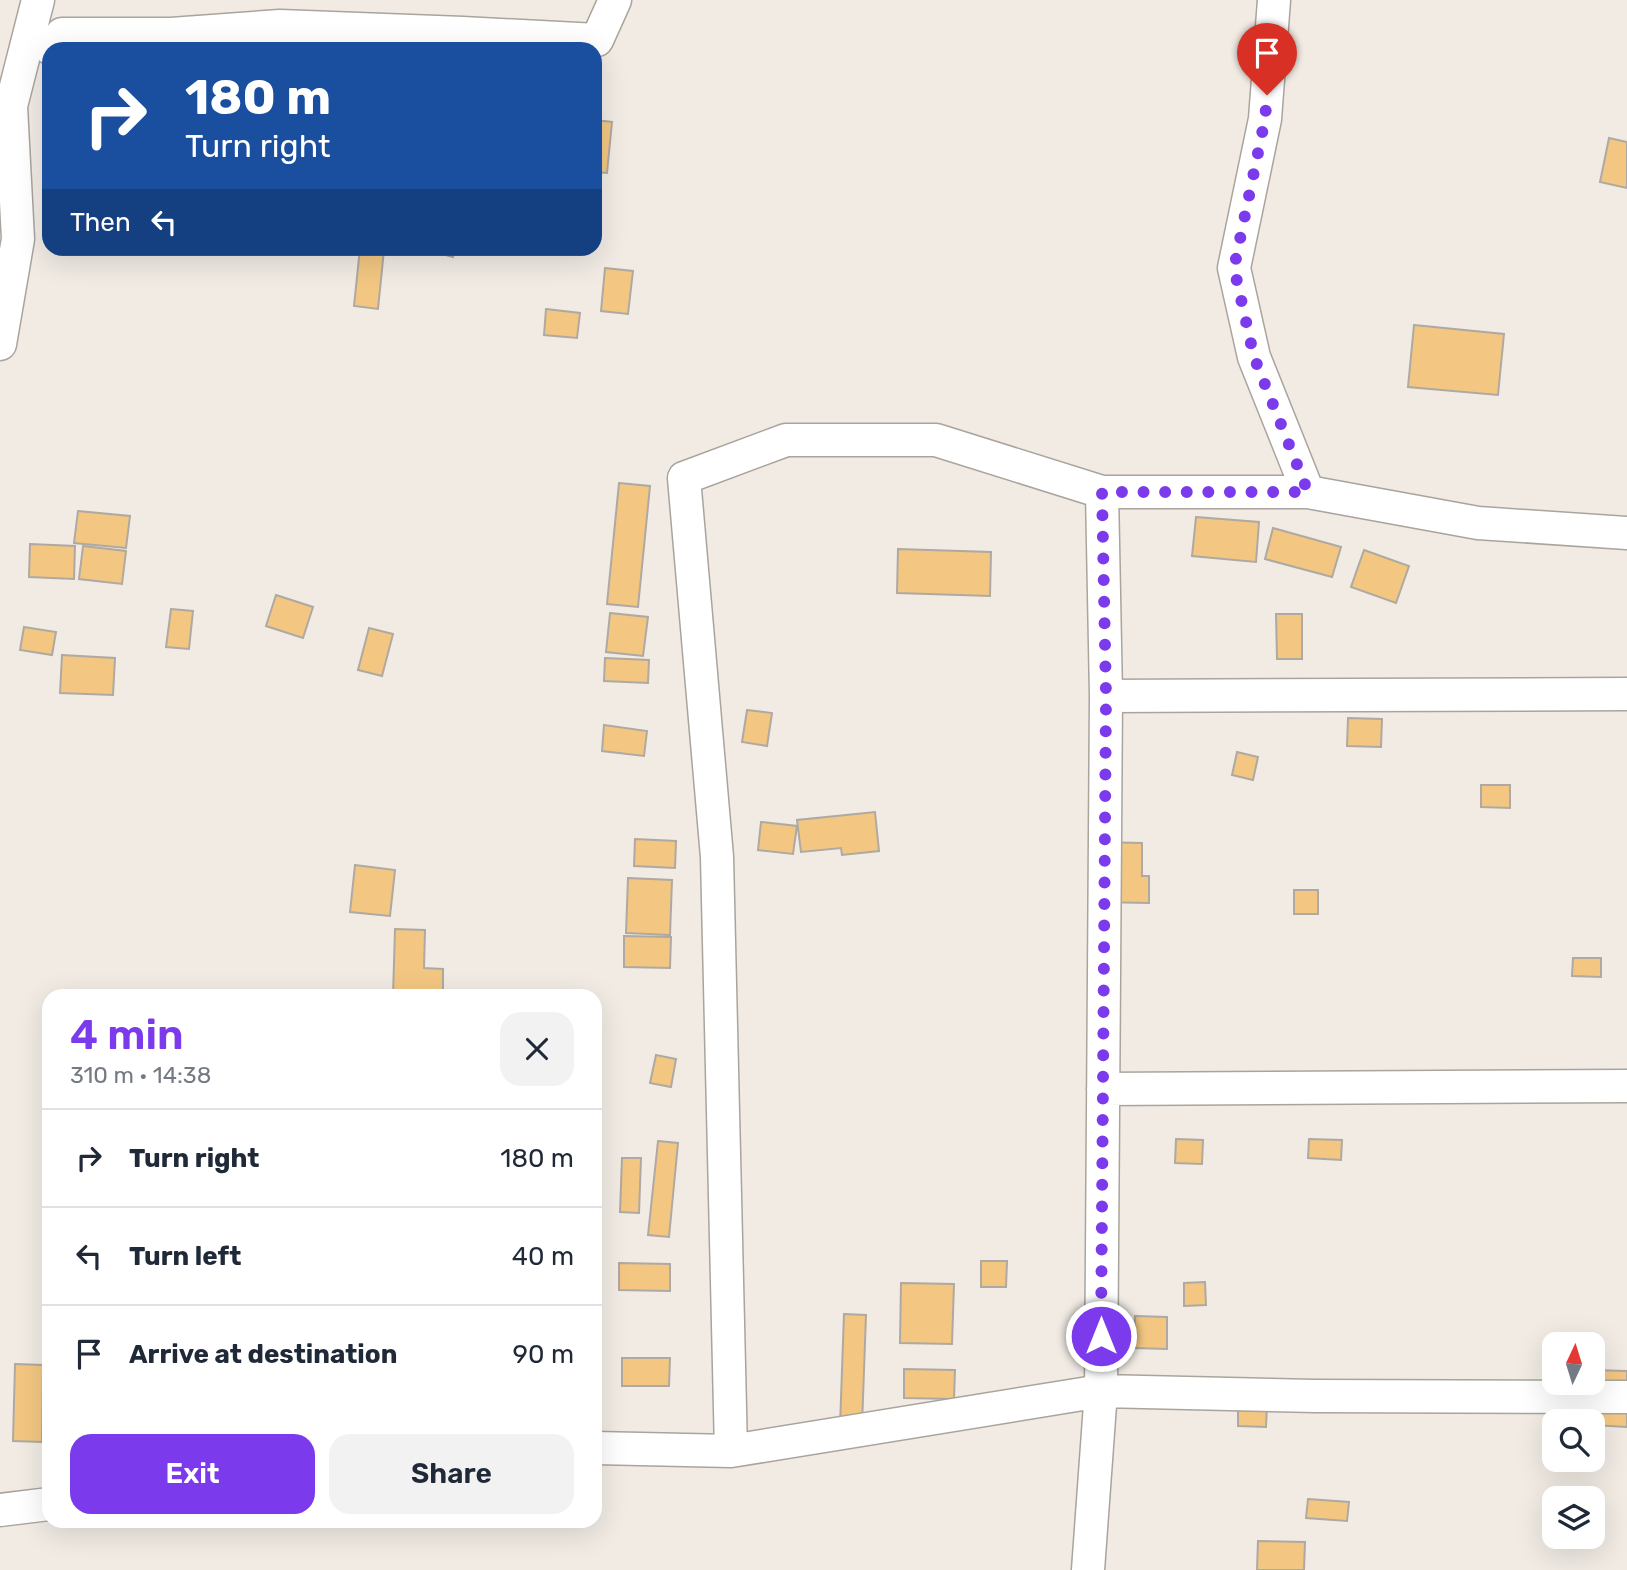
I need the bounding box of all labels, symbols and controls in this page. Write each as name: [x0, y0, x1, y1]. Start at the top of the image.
pin: [1237, 23, 1297, 95]
icon: arrive: [1248, 34, 1286, 72]
text: 180 m: [185, 68, 331, 126]
icon: right: [70, 70, 161, 161]
text: Turn right: [185, 127, 330, 165]
icon: left: [145, 203, 183, 241]
text: Then: [70, 207, 131, 238]
text: 4 min: [70, 1010, 184, 1060]
button: close: [500, 1012, 574, 1086]
text: 310 m · 14:38: [70, 1061, 211, 1089]
icon: right: [70, 1139, 108, 1177]
text: Turn right: [129, 1143, 259, 1174]
text: 180 m: [500, 1143, 574, 1174]
icon: left: [70, 1237, 108, 1275]
text: Turn left: [129, 1241, 241, 1272]
text: 40 m: [512, 1241, 574, 1272]
position arrow: [1064, 1299, 1138, 1373]
north arrow: [1542, 1332, 1605, 1395]
map controls: [1542, 1332, 1605, 1549]
icon: arrive: [70, 1335, 108, 1373]
text: Arrive at destination: [129, 1339, 397, 1370]
text: 90 m: [513, 1339, 574, 1370]
button: search: [1542, 1409, 1605, 1472]
button: Exit: [70, 1434, 315, 1514]
button: Share: [329, 1434, 574, 1514]
button: layers: [1542, 1486, 1605, 1549]

